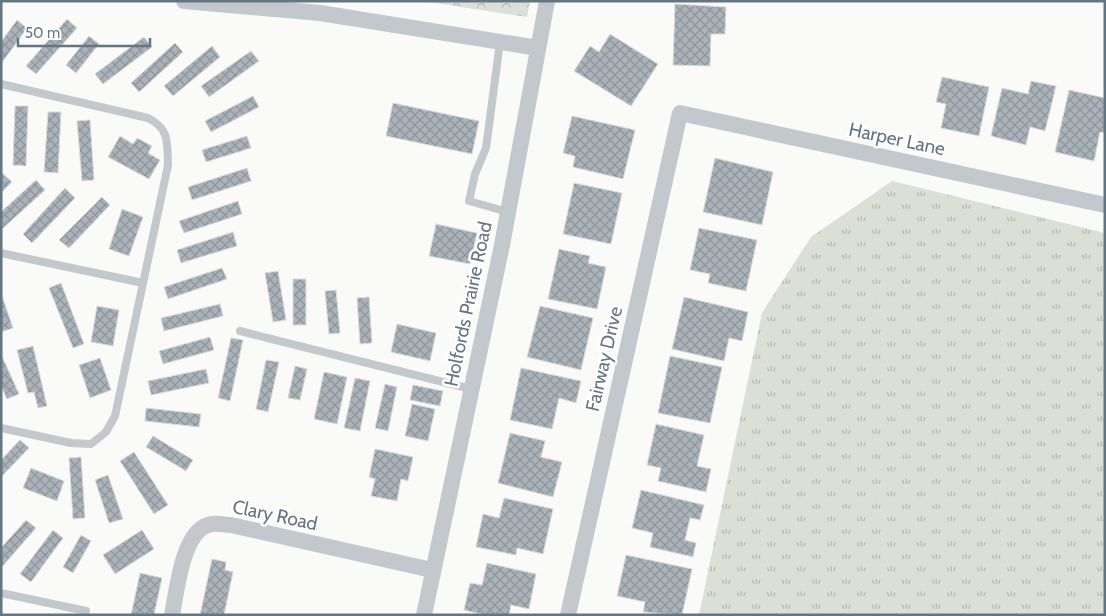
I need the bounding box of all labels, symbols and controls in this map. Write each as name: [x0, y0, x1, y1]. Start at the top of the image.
scale bar: [18, 15, 150, 47]
text: 50 m: [25, 24, 60, 42]
street label: Harper Lane: [847, 118, 948, 160]
street label: Holfords Prairie Road: [439, 219, 497, 389]
street label: Fairway Drive: [581, 304, 627, 414]
street label: Clary Road: [230, 495, 320, 535]

